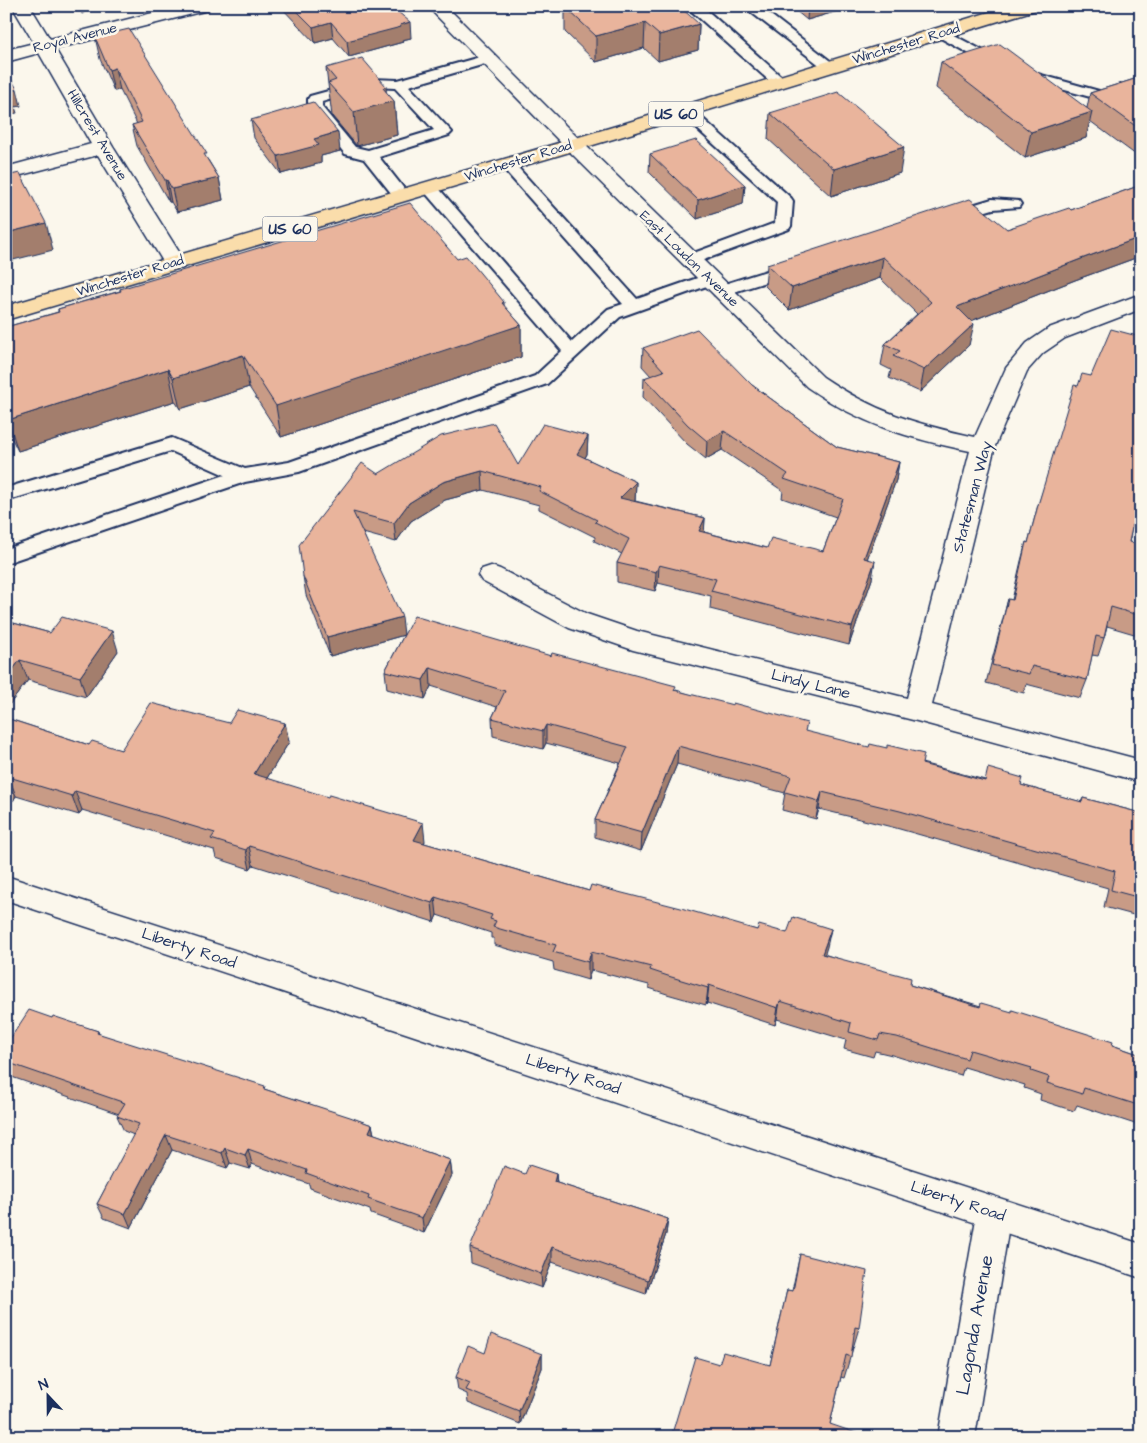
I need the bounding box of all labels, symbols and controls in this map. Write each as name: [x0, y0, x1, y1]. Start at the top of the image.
street label: Royal Avenue: [31, 18, 120, 58]
street label: Winchester Road: [850, 18, 962, 70]
street label: Hillcrest Avenue: [62, 86, 132, 185]
road number: US 60: [648, 102, 704, 126]
street label: Winchester Road: [462, 135, 574, 187]
street label: East Loudon Avenue: [635, 206, 744, 312]
road number: US 60: [262, 216, 318, 242]
street label: Winchester Road: [74, 250, 186, 302]
street label: Statesman Way: [946, 438, 999, 556]
street label: Lindy Lane: [769, 664, 853, 705]
street label: Liberty Road: [139, 922, 239, 975]
street label: Liberty Road: [523, 1048, 623, 1101]
street label: Liberty Road: [908, 1175, 1008, 1228]
street label: Lagonda Avenue: [949, 1253, 1002, 1397]
north arrow: [22, 1370, 72, 1420]
text: N: [36, 1374, 52, 1396]

